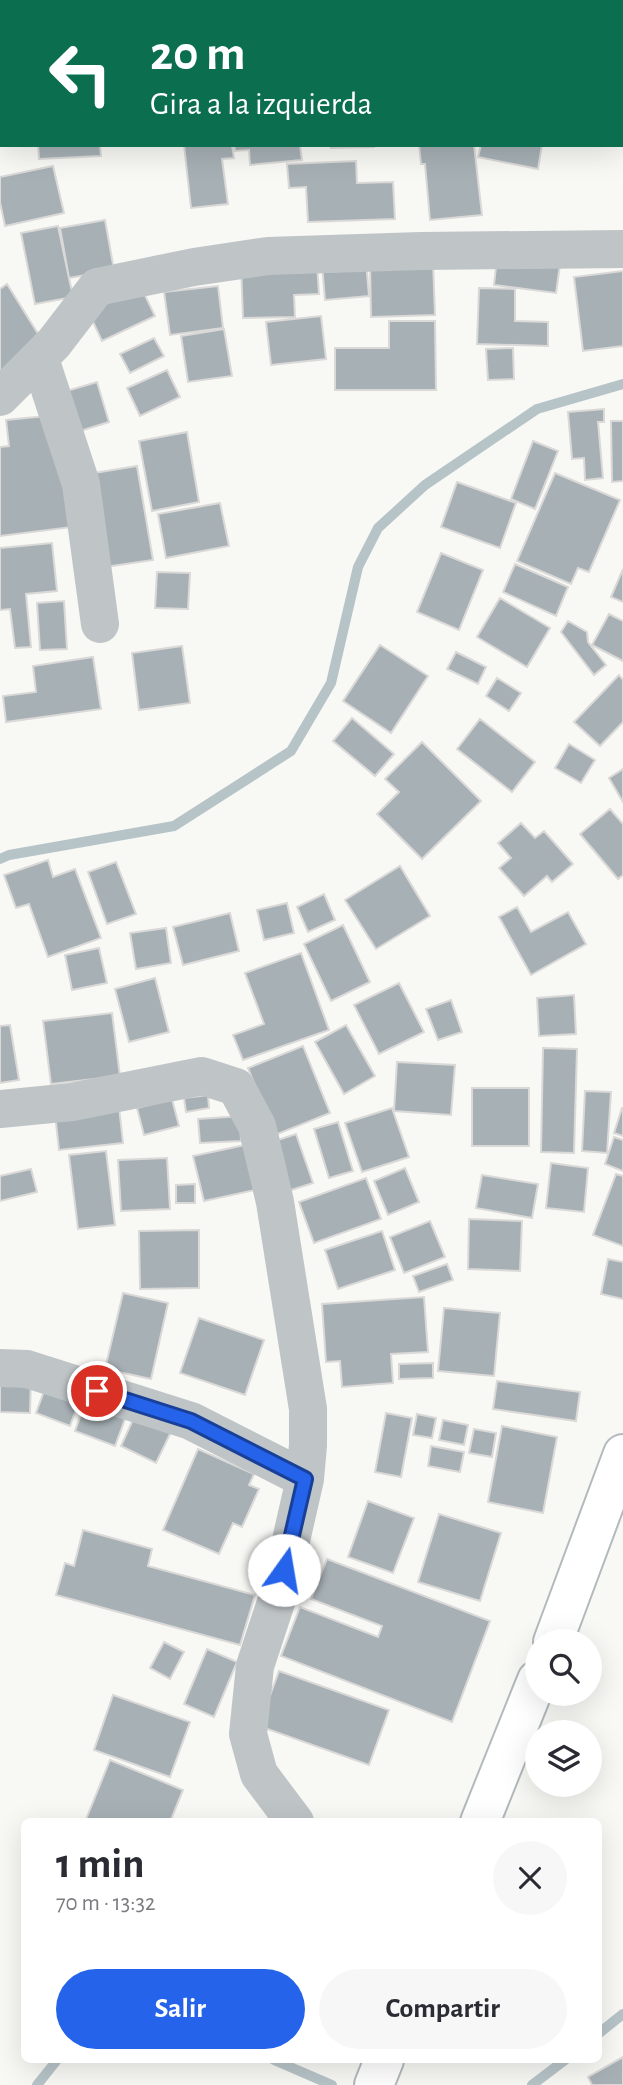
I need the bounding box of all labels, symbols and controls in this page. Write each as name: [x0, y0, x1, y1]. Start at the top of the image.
icon: left: [35, 28, 126, 119]
text: 20 m: [150, 30, 246, 79]
text: Gira a la izquierda: [150, 88, 372, 120]
pin: [67, 1361, 127, 1421]
icon: arrive: [78, 1372, 116, 1410]
position arrow: [247, 1533, 321, 1607]
map controls: [525, 1629, 602, 1797]
button: search: [525, 1629, 602, 1706]
button: layers: [525, 1720, 602, 1797]
button: close: [493, 1841, 567, 1915]
text: 1 min: [56, 1843, 145, 1885]
text: 70 m · 13:32: [56, 1892, 155, 1915]
button: Salir: [56, 1969, 305, 2049]
button: Compartir: [319, 1969, 567, 2049]

